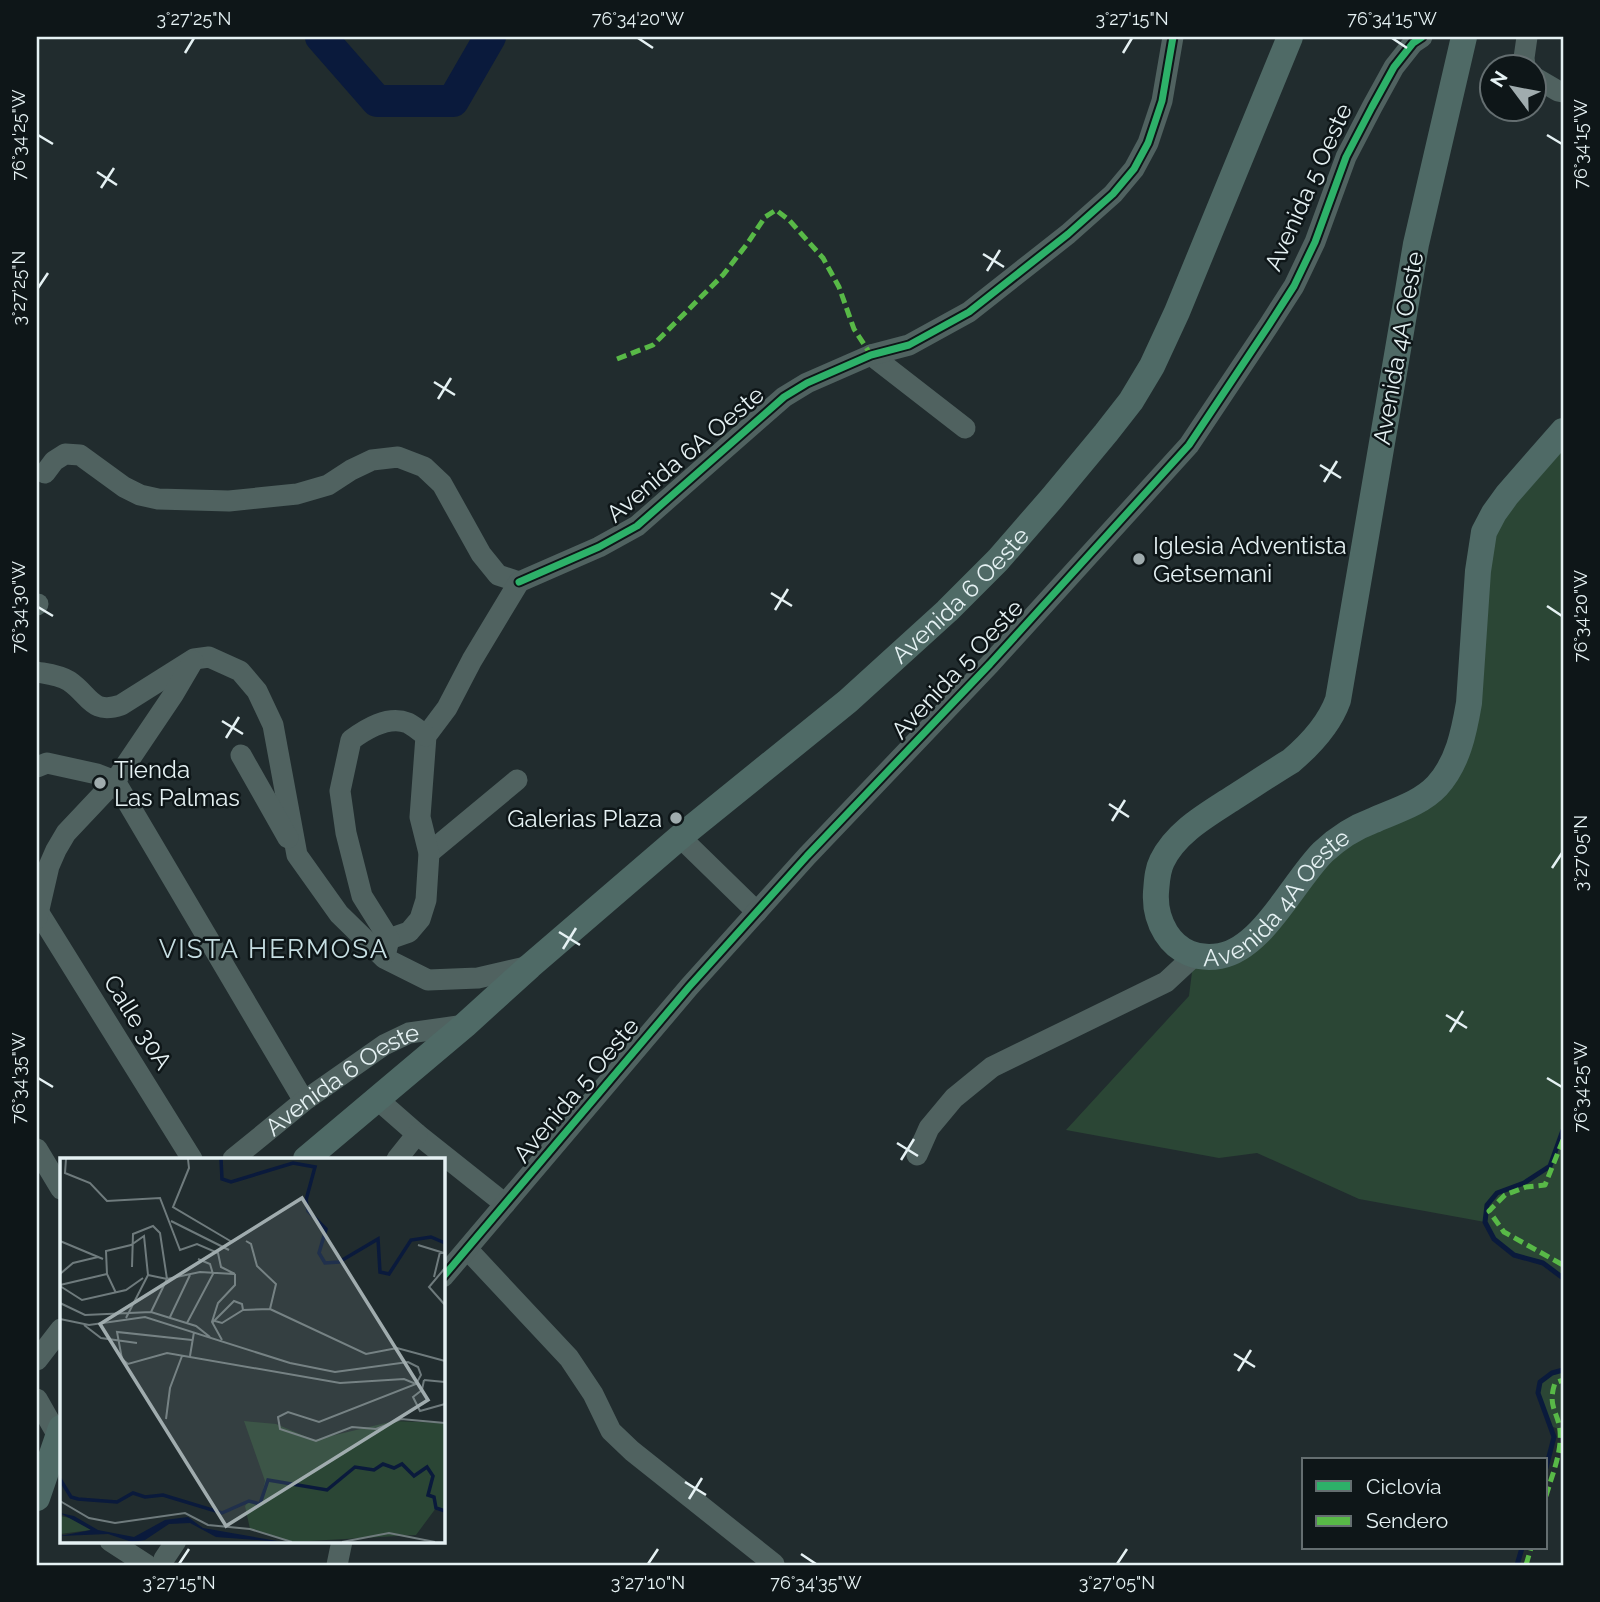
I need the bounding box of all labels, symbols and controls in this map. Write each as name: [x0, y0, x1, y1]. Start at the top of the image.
text: 3°27'25"N: [157, 8, 231, 29]
text: 76°34'20"W: [592, 8, 684, 29]
text: 3°27'15"N: [1095, 8, 1169, 29]
text: 76°34'15"W: [1347, 8, 1437, 29]
north arrow: [1478, 52, 1548, 122]
text: N: [1485, 67, 1512, 91]
text: 76°34'25"W: [8, 89, 29, 181]
street label: Avenida 5 Oeste: [1258, 99, 1358, 275]
text: 76°34'15"W: [1570, 99, 1591, 189]
street label: Avenida 4A Oeste: [1367, 249, 1429, 447]
text: 3°27'25"N: [8, 251, 29, 325]
street label: Avenida 6A Oeste: [600, 380, 770, 528]
street label: Avenida 6 Oeste: [885, 521, 1035, 669]
place label: Iglesia Adventista Getsemani: [1153, 531, 1347, 588]
marker: Iglesia Adventista Getsemani: [1131, 551, 1147, 567]
text: 76°34'30"W: [8, 561, 29, 653]
text: 76°34'20"W: [1570, 570, 1591, 662]
street label: Avenida 5 Oeste: [885, 593, 1029, 745]
place label: Tienda Las Palmas: [114, 755, 240, 812]
marker: Tienda Las Palmas: [92, 775, 108, 791]
place label: Galerias Plaza: [507, 804, 662, 833]
marker: Galerias Plaza: [668, 810, 684, 826]
text: 3°27'05"N: [1570, 815, 1591, 891]
street label: Avenida 4A Oeste: [1203, 822, 1355, 972]
district label: VISTA HERMOSA: [159, 934, 389, 964]
street label: Calle 30A: [98, 969, 178, 1075]
street label: Avenida 5 Oeste: [507, 1012, 645, 1168]
street label: Avenida 6 Oeste: [259, 1017, 421, 1142]
text: 76°34'35"W: [8, 1032, 29, 1124]
text: 76°34'25"W: [1570, 1041, 1591, 1133]
inset map: [60, 1158, 444, 1542]
legend: [1302, 1458, 1548, 1550]
text: Ciclovía: [1366, 1474, 1442, 1499]
text: Sendero: [1366, 1508, 1448, 1533]
text: 3°27'15"N: [142, 1572, 216, 1593]
text: 3°27'10"N: [611, 1572, 685, 1593]
text: 76°34'35"W: [770, 1572, 862, 1593]
text: 3°27'05"N: [1079, 1572, 1155, 1593]

